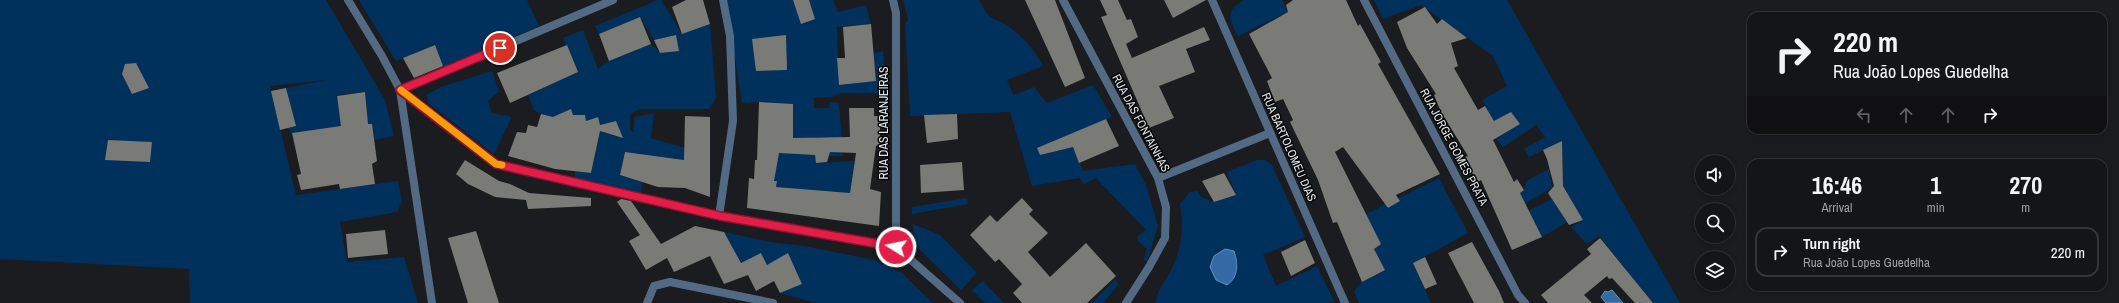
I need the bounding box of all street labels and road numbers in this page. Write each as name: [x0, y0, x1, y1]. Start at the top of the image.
street label: RUA DAS LARANJEIRAS: [876, 66, 892, 180]
street label: RUA DAS FONTAINHAS: [1108, 71, 1174, 175]
street label: RUA JORGE GOMES PRATA: [1416, 86, 1492, 209]
street label: RUA BARTOLOMEU DIAS: [1258, 90, 1320, 204]

